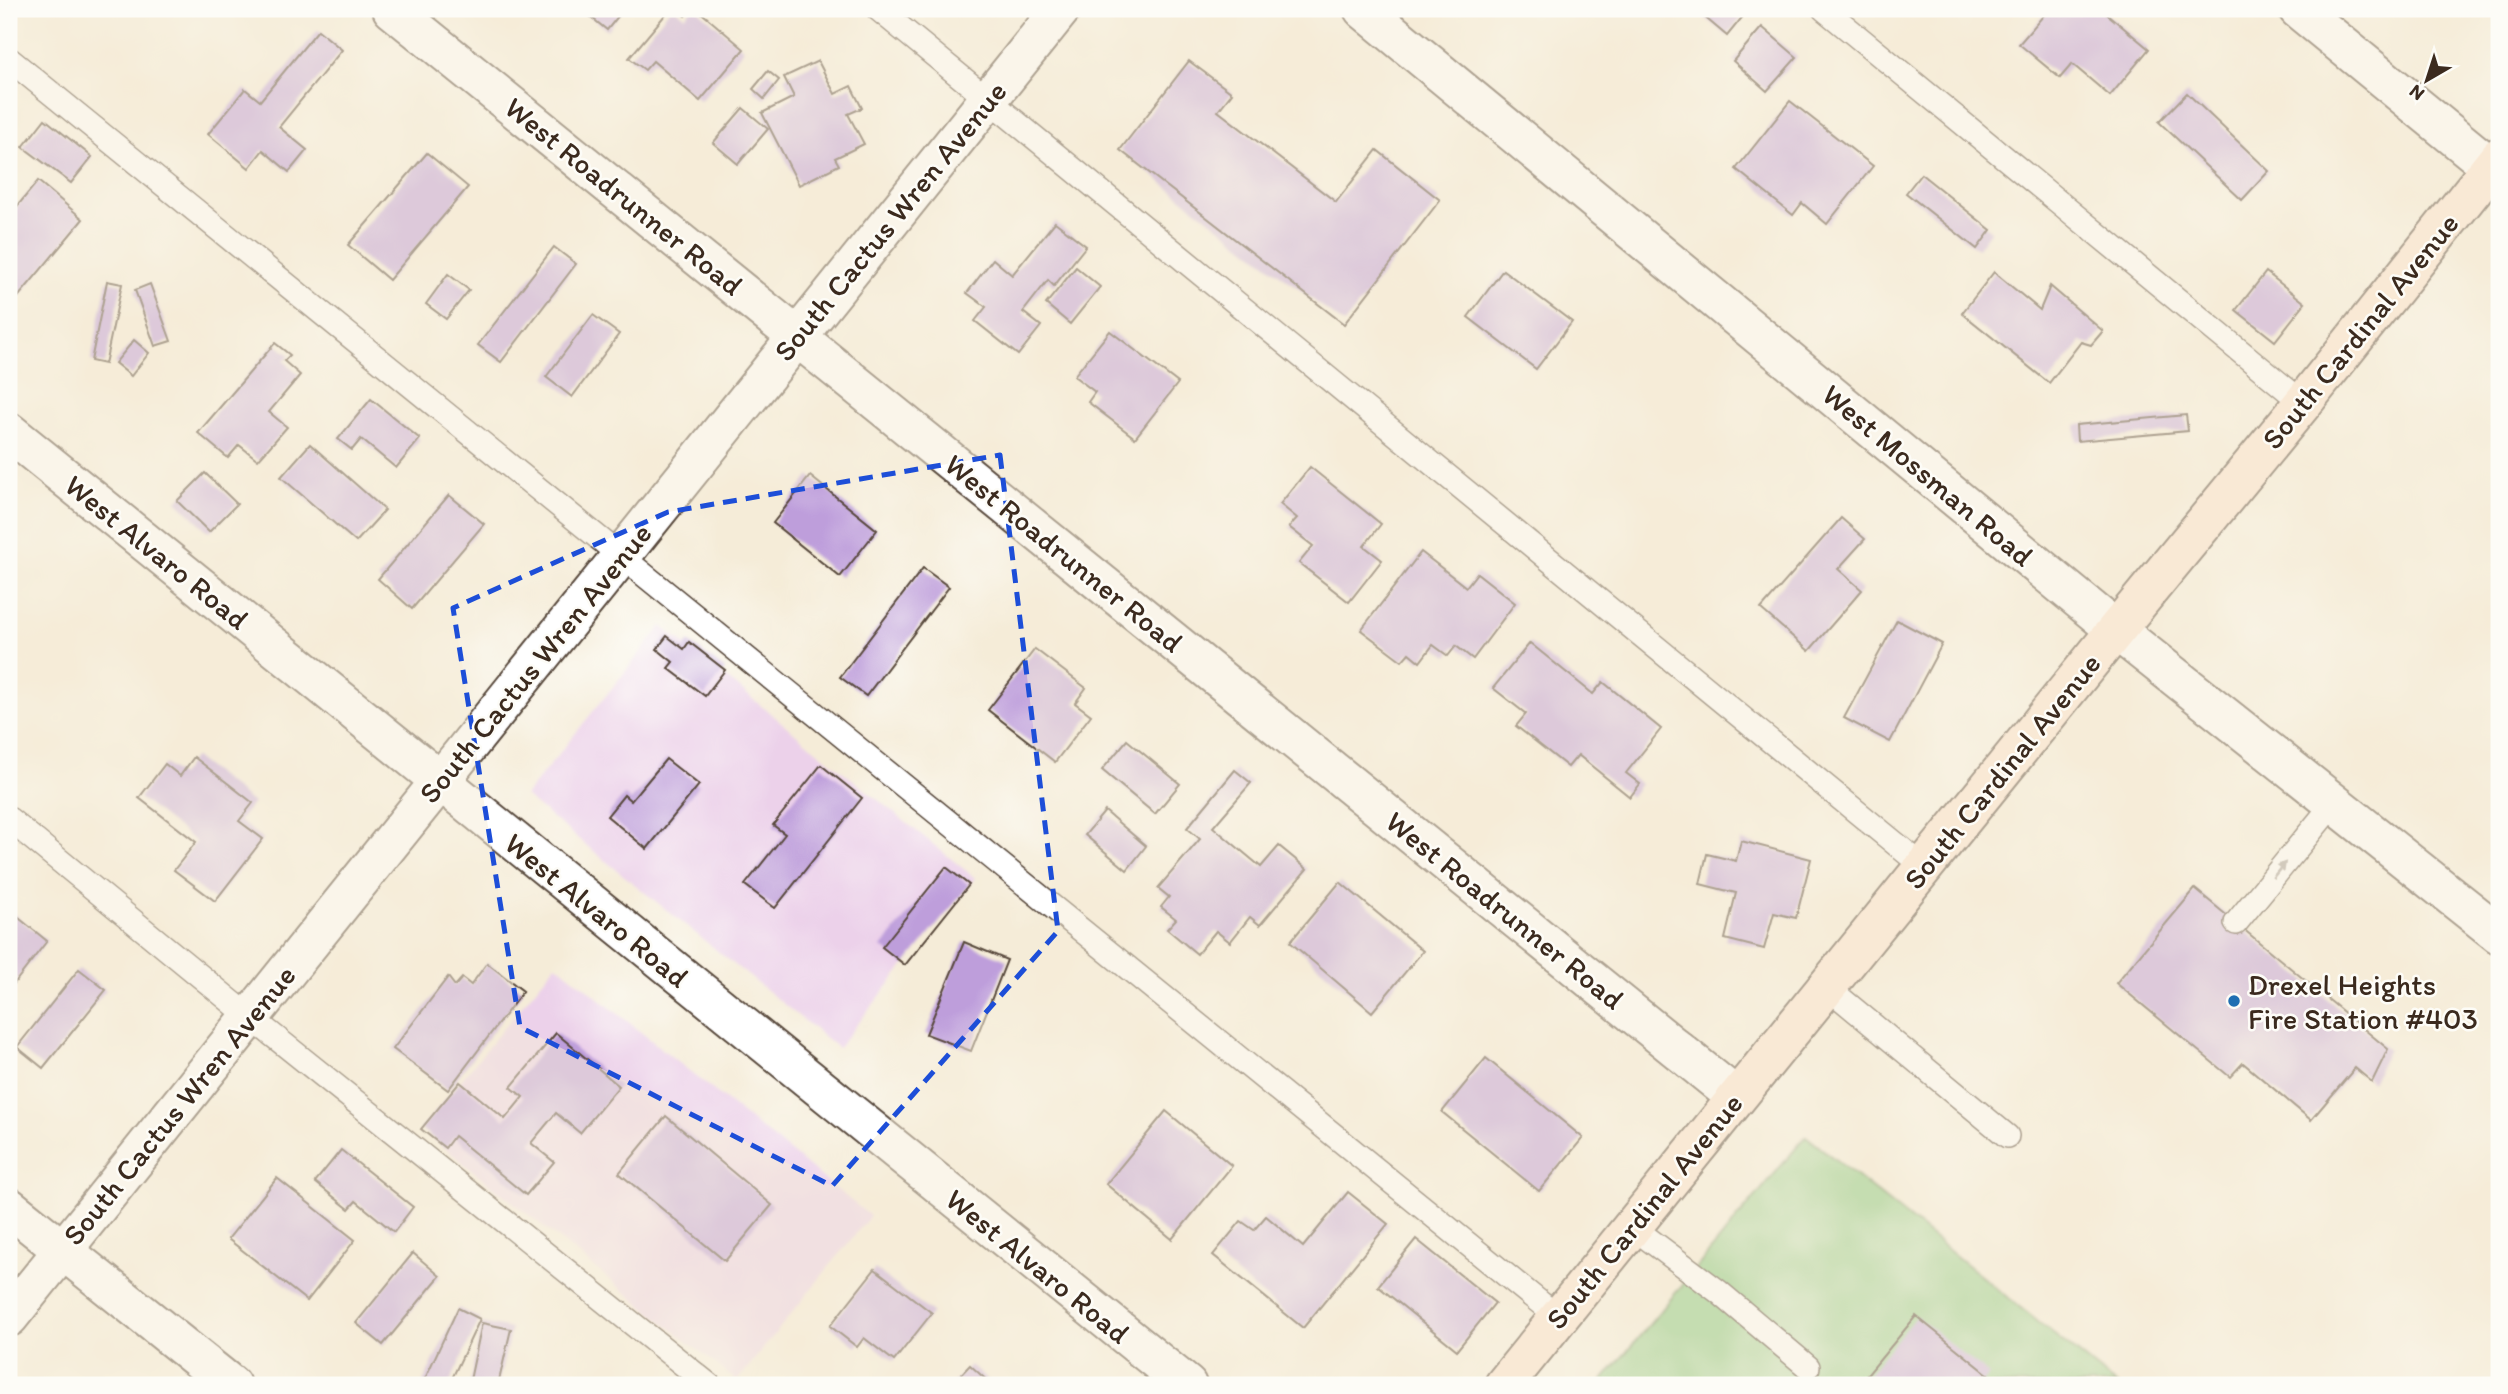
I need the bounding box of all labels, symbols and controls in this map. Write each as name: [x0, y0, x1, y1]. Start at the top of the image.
north arrow: [2392, 46, 2462, 116]
street label: South Cactus Wren Avenue: [766, 73, 1014, 369]
text: N: [2404, 80, 2429, 106]
street label: West Roadrunner Road: [498, 89, 750, 303]
street label: South Cardinal Avenue: [2253, 206, 2467, 456]
street label: West Mossman Road: [1815, 376, 2042, 575]
street label: West Roadrunner Road: [938, 446, 1190, 660]
street label: West Alvaro Road: [58, 467, 256, 637]
street label: South Cactus Wren Avenue: [411, 515, 659, 811]
street label: South Cardinal Avenue: [1895, 646, 2109, 896]
street label: West Roadrunner Road: [1379, 803, 1631, 1017]
street label: West Alvaro Road: [498, 825, 696, 995]
one-way arrow: [2271, 861, 2286, 878]
street label: South Cactus Wren Avenue: [55, 957, 303, 1253]
place label: Drexel Heights Fire Station #403: [2248, 966, 2478, 1037]
marker: Drexel Heights Fire Station #403: [2226, 993, 2242, 1009]
street label: South Cardinal Avenue: [1537, 1086, 1751, 1336]
street label: West Alvaro Road: [939, 1181, 1137, 1351]

